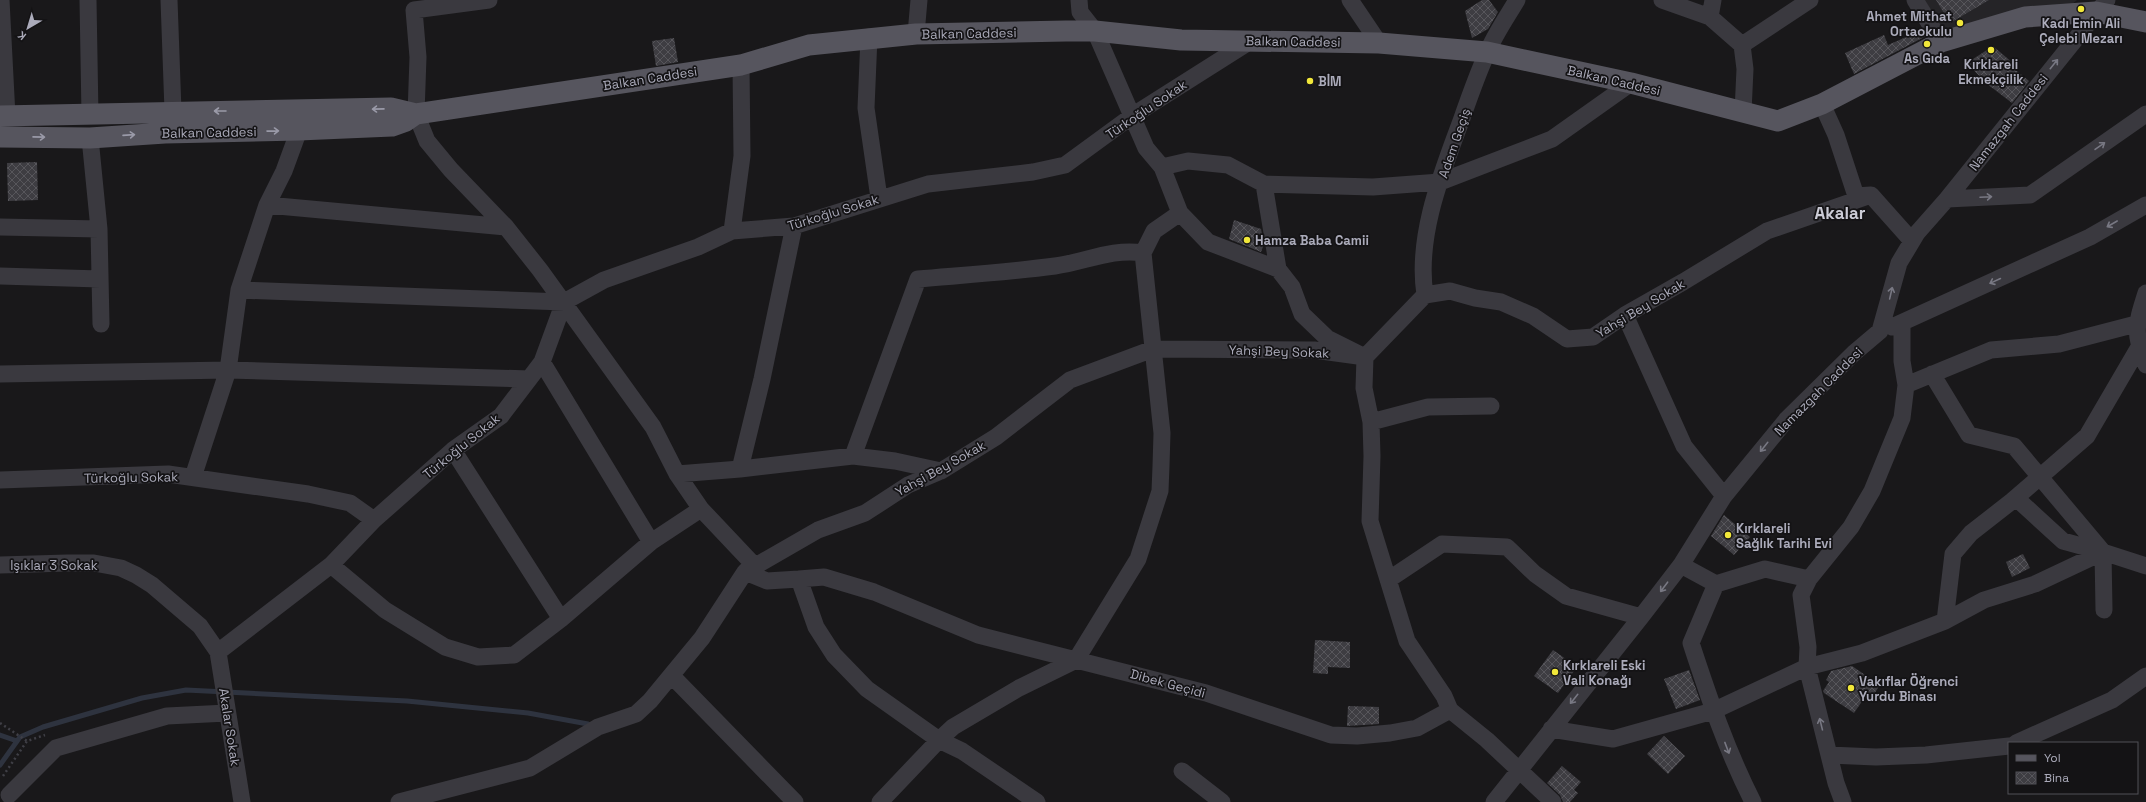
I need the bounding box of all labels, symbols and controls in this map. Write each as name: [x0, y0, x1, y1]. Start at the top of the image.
marker: Kadı Emin Ali Çelebi Mezarı: [2076, 4, 2086, 14]
north arrow: [8, 8, 48, 48]
place label: Ahmet Mithat Ortaokulu: [1866, 8, 1952, 40]
place label: Kadı Emin Ali Çelebi Mezarı: [2039, 15, 2123, 47]
marker: Ahmet Mithat Ortaokulu: [1955, 18, 1965, 28]
street label: Balkan Caddesi: [921, 24, 1017, 43]
text: K: [15, 28, 29, 44]
street label: Balkan Caddesi: [1245, 32, 1341, 51]
marker: As Gıda: [1922, 39, 1932, 49]
marker: Kırklareli Ekmekçilik: [1986, 45, 1996, 55]
place label: As Gıda: [1904, 50, 1951, 67]
place label: Kırklareli Ekmekçilik: [1958, 56, 2024, 88]
one-way arrow: [2050, 59, 2059, 70]
street label: Balkan Caddesi: [1566, 62, 1662, 99]
street label: Balkan Caddesi: [602, 63, 698, 94]
street label: Namazgah Caddesi: [1965, 70, 2052, 174]
place label: BİM: [1318, 73, 1342, 90]
street label: Türkoğlu Sokak: [1102, 76, 1190, 143]
marker: BİM: [1305, 76, 1315, 86]
one-way arrow: [372, 105, 385, 112]
street label: Adem Geçiş: [1435, 106, 1474, 180]
one-way arrow: [214, 107, 227, 115]
street label: Balkan Caddesi: [161, 123, 257, 142]
one-way arrow: [266, 127, 279, 135]
one-way arrow: [122, 132, 135, 139]
one-way arrow: [32, 133, 45, 141]
one-way arrow: [2095, 142, 2106, 150]
street label: Türkoğlu Sokak: [786, 191, 881, 234]
one-way arrow: [1979, 193, 1992, 201]
district label: Akalar: [1814, 202, 1866, 224]
one-way arrow: [2106, 221, 2118, 228]
place label: Hamza Baba Camii: [1255, 232, 1369, 249]
marker: Hamza Baba Camii: [1242, 235, 1252, 245]
street label: Yahşi Bey Sokak: [1593, 275, 1688, 342]
one-way arrow: [1990, 278, 2002, 285]
one-way arrow: [1887, 287, 1895, 300]
street label: Yahşi Bey Sokak: [1228, 341, 1330, 362]
street label: Namazgah Caddesi: [1770, 343, 1866, 439]
street label: Türkoğlu Sokak: [419, 410, 503, 483]
street label: Yahşi Bey Sokak: [892, 437, 988, 500]
one-way arrow: [1759, 442, 1768, 453]
street label: Türkoğlu Sokak: [84, 468, 178, 487]
place label: Kırklareli Sağlık Tarihi Evi: [1736, 520, 1832, 552]
marker: Kırklareli Sağlık Tarihi Evi: [1723, 530, 1733, 540]
street label: Işıklar 3 Sokak: [10, 557, 98, 574]
one-way arrow: [1660, 581, 1668, 592]
place label: Kırklareli Eski Vali Konağı: [1563, 657, 1646, 689]
street label: Dibek Geçidi: [1128, 665, 1207, 702]
marker: Kırklareli Eski Vali Konağı: [1550, 667, 1560, 677]
place label: Vakıflar Öğrenci Yurdu Binası: [1859, 673, 1958, 705]
marker: Vakıflar Öğrenci Yurdu Binası: [1846, 683, 1856, 693]
street label: Akalar Sokak: [215, 687, 244, 767]
one-way arrow: [1570, 694, 1579, 705]
one-way arrow: [1817, 718, 1825, 731]
one-way arrow: [1724, 741, 1732, 753]
legend: [2008, 742, 2138, 794]
text: Yol: [2044, 750, 2061, 766]
text: Bina: [2044, 770, 2069, 786]

